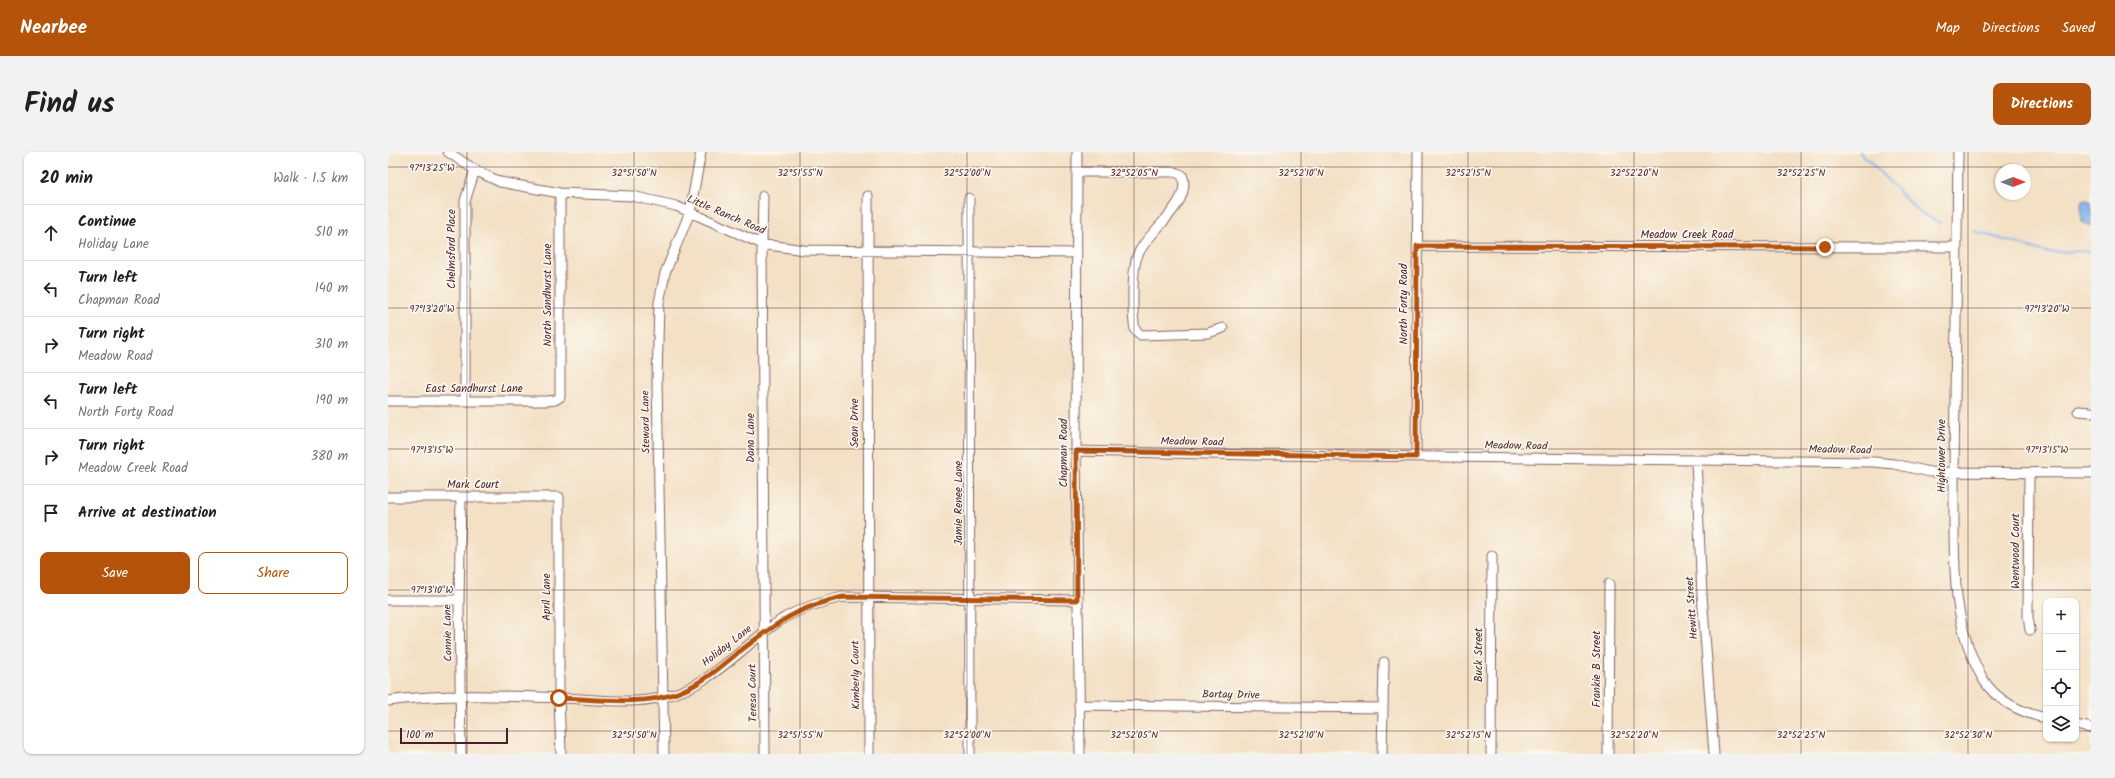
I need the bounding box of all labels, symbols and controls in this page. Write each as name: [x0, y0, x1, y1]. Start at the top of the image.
text: Nearbee: [20, 13, 87, 43]
text: Map: [1935, 17, 1960, 39]
text: Directions: [1982, 17, 2040, 39]
text: Saved: [2062, 17, 2095, 39]
text: Find us: [24, 82, 115, 127]
button: Directions: [1993, 83, 2091, 125]
text: 97°13'25"W: [409, 160, 455, 176]
north arrow: [1995, 164, 2031, 200]
text: 20 min: [40, 165, 93, 192]
text: 32°51'50"N: [611, 165, 657, 181]
text: 32°51'55"N: [777, 165, 823, 181]
text: 32°52'00"N: [943, 165, 991, 181]
text: 32°52'05"N: [1110, 165, 1158, 181]
text: 32°52'10"N: [1278, 165, 1324, 181]
text: 32°52'15"N: [1445, 165, 1491, 181]
text: 32°52'20"N: [1610, 165, 1658, 181]
text: 32°52'25"N: [1777, 165, 1826, 181]
text: Walk · 1.5 km: [273, 168, 348, 189]
street label: Little Ranch Road: [684, 190, 769, 240]
street label: Chelmsford Place: [443, 209, 461, 289]
text: Continue: [78, 210, 136, 234]
icon: ahead: [40, 222, 62, 244]
text: 510 m: [315, 222, 348, 243]
street label: Meadow Creek Road: [1641, 226, 1734, 244]
text: Holiday Lane: [78, 234, 149, 255]
route end: [1816, 238, 1834, 256]
street label: North Sandhurst Lane: [539, 243, 557, 347]
street label: North Forty Road: [1395, 263, 1413, 344]
text: Turn left: [78, 266, 138, 290]
icon: left: [40, 278, 62, 300]
text: 140 m: [315, 278, 348, 299]
text: Chapman Road: [78, 290, 160, 311]
text: 97°13'20"W: [409, 301, 455, 317]
text: 97°13'20"W: [2024, 301, 2070, 317]
text: Turn right: [78, 322, 145, 346]
icon: right: [40, 334, 62, 356]
text: 310 m: [314, 334, 348, 355]
text: Meadow Road: [78, 346, 153, 367]
text: Turn left: [78, 378, 138, 402]
street label: East Sandhurst Lane: [425, 380, 523, 398]
icon: left: [40, 390, 62, 412]
text: 190 m: [316, 390, 348, 411]
street label: Steward Lane: [636, 390, 656, 454]
street label: Sean Drive: [846, 398, 864, 448]
text: North Forty Road: [78, 402, 174, 423]
street label: Dana Lane: [742, 413, 760, 463]
street label: Chapman Road: [1055, 418, 1073, 488]
street label: Hightower Drive: [1933, 419, 1951, 493]
street label: Meadow Road: [1160, 432, 1224, 452]
text: Turn right: [78, 434, 145, 458]
street label: Meadow Road: [1484, 436, 1548, 456]
street label: Meadow Road: [1808, 440, 1872, 460]
text: 97°13'15"W: [411, 442, 454, 458]
text: 97°13'15"W: [2026, 442, 2069, 458]
icon: right: [40, 446, 62, 468]
text: 380 m: [311, 446, 348, 467]
text: Meadow Creek Road: [78, 458, 188, 479]
street label: Jamie Renee Lane: [950, 461, 968, 545]
street label: Mark Court: [447, 476, 500, 494]
text: Arrive at destination: [78, 501, 217, 525]
icon: arrive: [40, 502, 62, 524]
street label: Wentwood Court: [2007, 512, 2025, 589]
button: Save: [40, 552, 190, 594]
button: Share: [198, 552, 348, 594]
street label: April Lane: [538, 573, 556, 621]
street label: Hewitt Street: [1681, 575, 1703, 640]
text: 97°13'10"W: [411, 582, 453, 598]
map controls: [2043, 598, 2079, 742]
button: +: [2043, 598, 2079, 634]
street label: Connie Lane: [439, 604, 457, 662]
street label: Holiday Lane: [698, 620, 756, 672]
street label: Buck Street: [1470, 627, 1488, 682]
street label: Frankie B Street: [1588, 630, 1606, 707]
button: −: [2043, 634, 2079, 670]
street label: Kimberly Court: [846, 639, 866, 710]
street label: Teresa Court: [743, 663, 763, 722]
button: locate: [2043, 670, 2079, 706]
street label: Bartay Drive: [1202, 685, 1260, 705]
route start: [550, 689, 568, 707]
button: layers: [2043, 706, 2079, 742]
scale bar: [400, 726, 508, 745]
text: 100 m: [406, 726, 434, 744]
text: 32°51'50"N: [611, 727, 657, 743]
text: 32°51'55"N: [777, 727, 823, 743]
text: 32°52'00"N: [943, 727, 991, 743]
text: 32°52'05"N: [1110, 727, 1158, 743]
text: 32°52'10"N: [1278, 727, 1324, 743]
text: 32°52'15"N: [1445, 727, 1491, 743]
text: 32°52'20"N: [1610, 727, 1658, 743]
text: 32°52'25"N: [1777, 727, 1826, 743]
text: 32°52'30"N: [1944, 727, 1992, 743]

